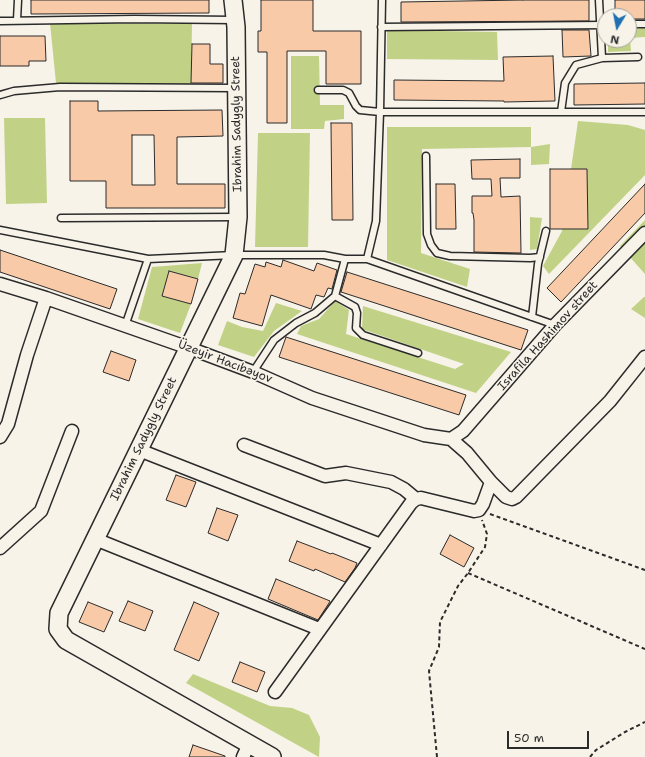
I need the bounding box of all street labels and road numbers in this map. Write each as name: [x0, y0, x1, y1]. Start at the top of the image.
street label: Ibrahim Sadygly Street: [229, 56, 245, 192]
street label: Israfila Hashimov street: [495, 278, 601, 394]
street label: Üzeyir Hacıbəyov: [176, 337, 274, 387]
street label: Ibrahim Sadygly Street: [108, 375, 180, 503]

